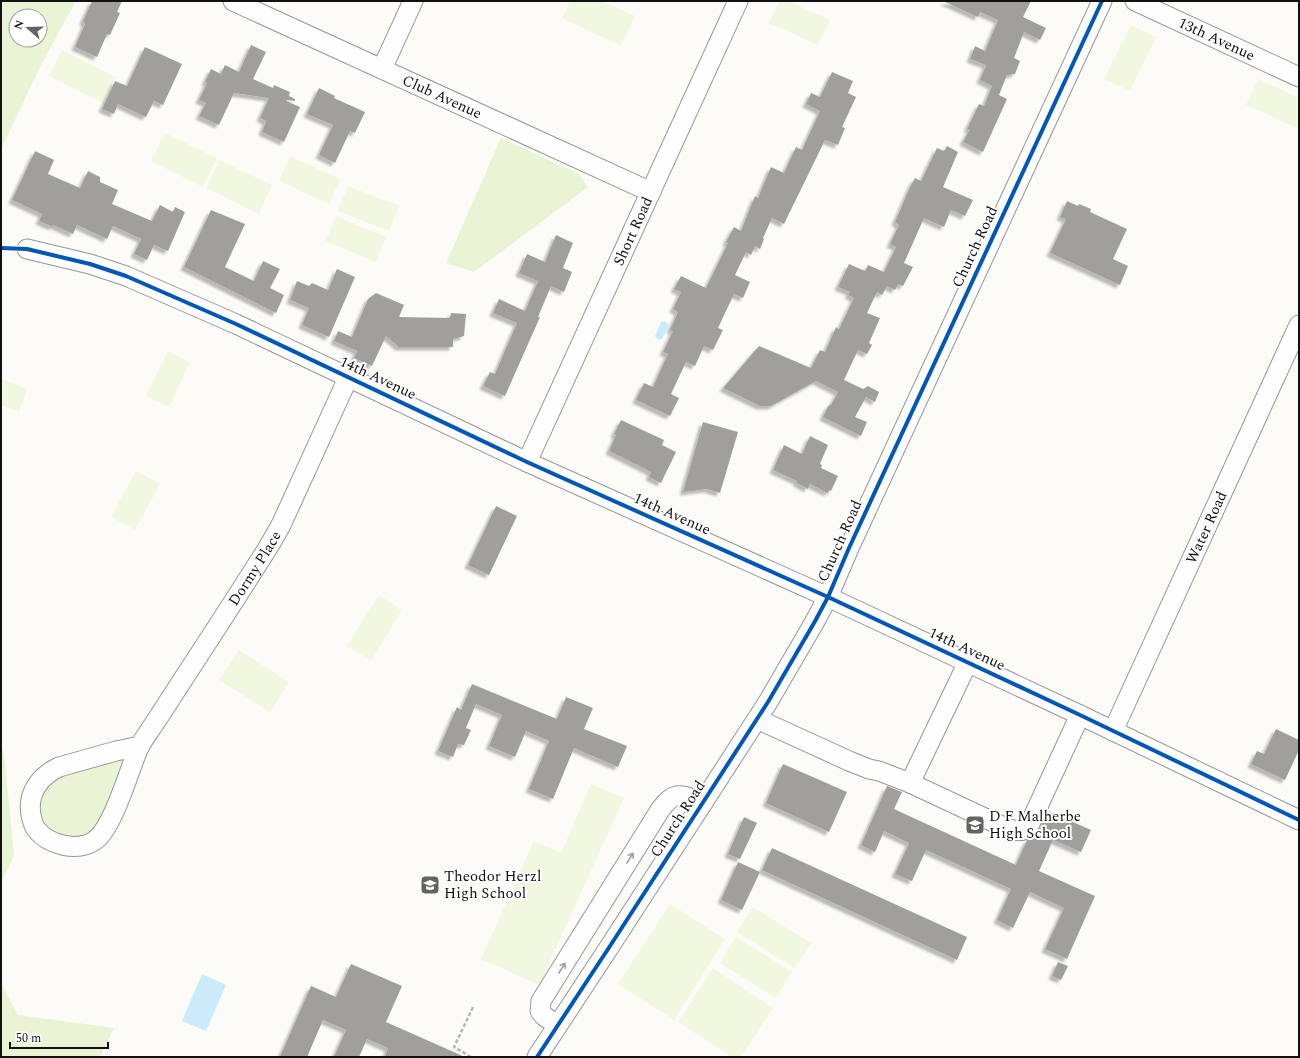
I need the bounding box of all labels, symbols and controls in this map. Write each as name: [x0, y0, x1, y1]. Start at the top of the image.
north arrow: [8, 8, 48, 48]
street label: 13th Avenue: [1174, 11, 1259, 67]
text: N: [10, 18, 29, 32]
street label: Club Avenue: [399, 68, 486, 125]
street label: Short Road: [607, 193, 659, 269]
street label: Church Road: [946, 203, 1004, 291]
street label: 14th Avenue: [336, 350, 420, 406]
street label: 14th Avenue: [630, 487, 714, 541]
street label: Water Road: [1180, 487, 1233, 568]
street label: Church Road: [812, 496, 868, 586]
street label: Dormy Place: [222, 526, 287, 610]
street label: 14th Avenue: [925, 621, 1009, 677]
street label: Church Road: [645, 776, 711, 862]
place label: D F Malherbe High School: [989, 805, 1081, 845]
school or university icon: D F Malherbe High School: [964, 814, 986, 836]
one-way arrow: [627, 852, 635, 864]
place label: Theodor Herzl High School: [444, 865, 541, 905]
school or university icon: Theodor Herzl High School: [419, 874, 441, 896]
one-way arrow: [558, 962, 566, 974]
scale bar: [10, 1024, 108, 1050]
text: 50 m: [16, 1029, 41, 1048]

